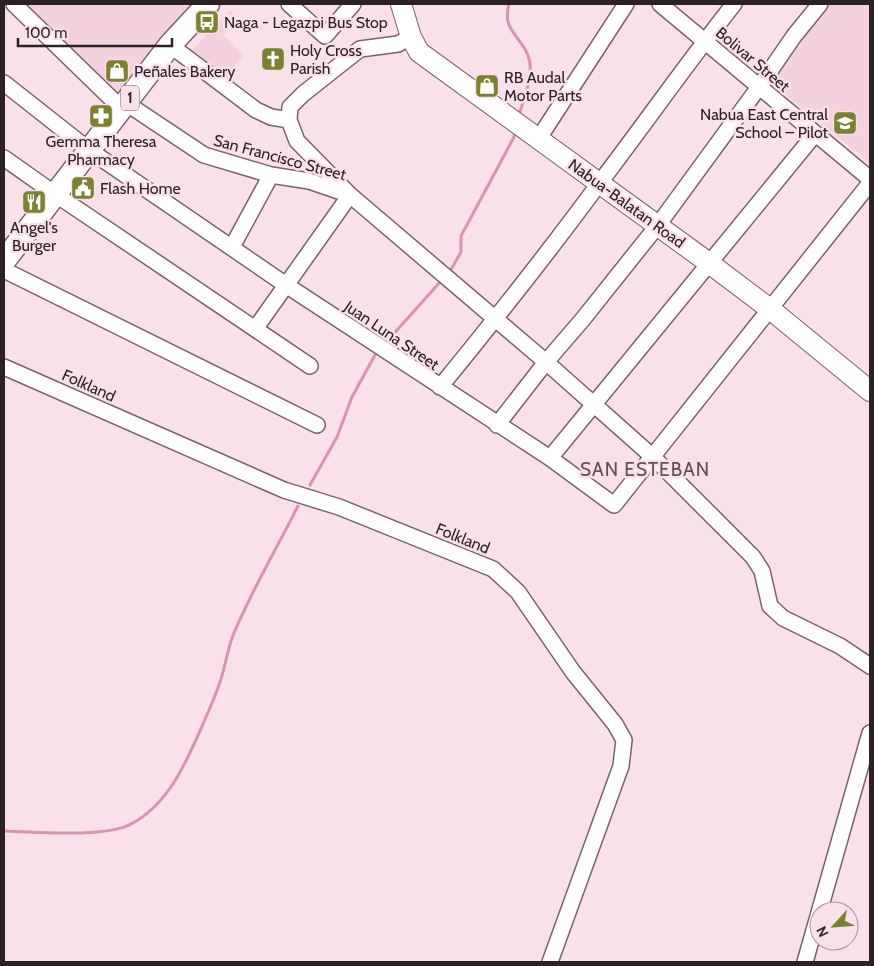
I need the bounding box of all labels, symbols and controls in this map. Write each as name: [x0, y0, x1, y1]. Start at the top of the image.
bus stop icon: Naga - Legazpi Bus Stop: [194, 9, 220, 35]
place label: Naga - Legazpi Bus Stop: [224, 13, 388, 32]
scale bar: [18, 15, 171, 47]
street label: Bolivar Street: [712, 23, 794, 96]
text: 100 m: [25, 24, 67, 42]
place label: Holy Cross Parish: [290, 41, 362, 78]
church icon: Holy Cross Parish: [260, 46, 286, 72]
shop icon: Peñales Bakery: [104, 58, 130, 84]
place label: Peñales Bakery: [134, 62, 235, 81]
place label: RB Audal Motor Parts: [504, 68, 582, 105]
shop icon: RB Audal Motor Parts: [474, 73, 500, 99]
road number: 1: [121, 86, 139, 110]
pharmacy icon: Gemma Theresa Pharmacy: [88, 103, 114, 129]
place label: Nabua East Central School – Pilot: [700, 105, 829, 142]
school or university icon: Nabua East Central School – Pilot: [832, 110, 858, 136]
street label: San Francisco Street: [211, 131, 349, 185]
place label: Gemma Theresa Pharmacy: [46, 132, 157, 169]
street label: Nabua-Balatan Road: [565, 155, 689, 252]
public building icon: Flash Home: [70, 175, 96, 201]
place label: Flash Home: [100, 179, 181, 198]
restaurant icon: Angel's Burger: [21, 189, 47, 215]
place label: Angel's Burger: [10, 218, 58, 255]
street label: Juan Luna Street: [340, 296, 443, 374]
street label: Folkland: [59, 365, 119, 406]
district label: SAN ESTEBAN: [580, 458, 710, 481]
street label: Folkland: [433, 519, 493, 558]
north arrow: [809, 901, 859, 951]
text: N: [812, 923, 833, 940]

